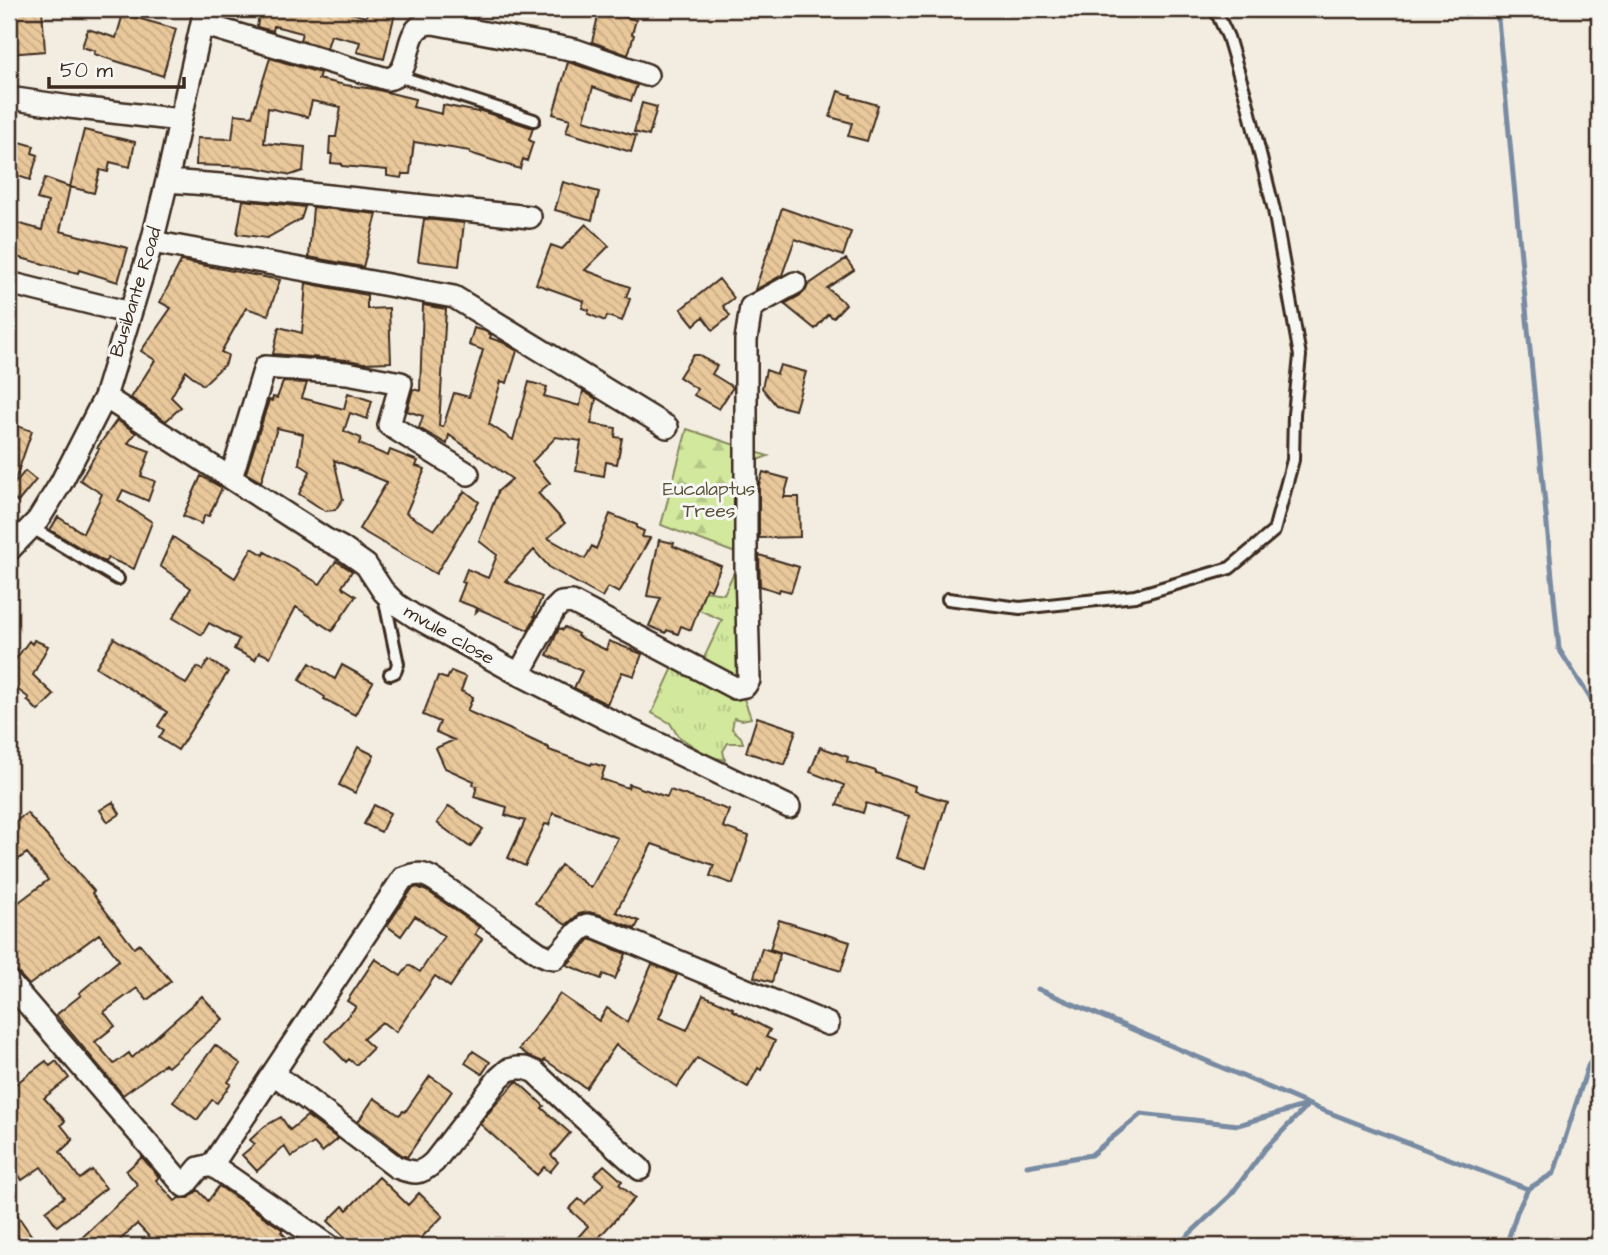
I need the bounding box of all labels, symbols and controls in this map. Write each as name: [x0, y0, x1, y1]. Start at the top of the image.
scale bar: [49, 46, 184, 90]
text: 50 m: [60, 56, 114, 85]
street label: Busibante Road: [103, 223, 169, 360]
park label: Eucalaptus Trees: [663, 476, 755, 525]
street label: mvule close: [399, 598, 499, 672]

